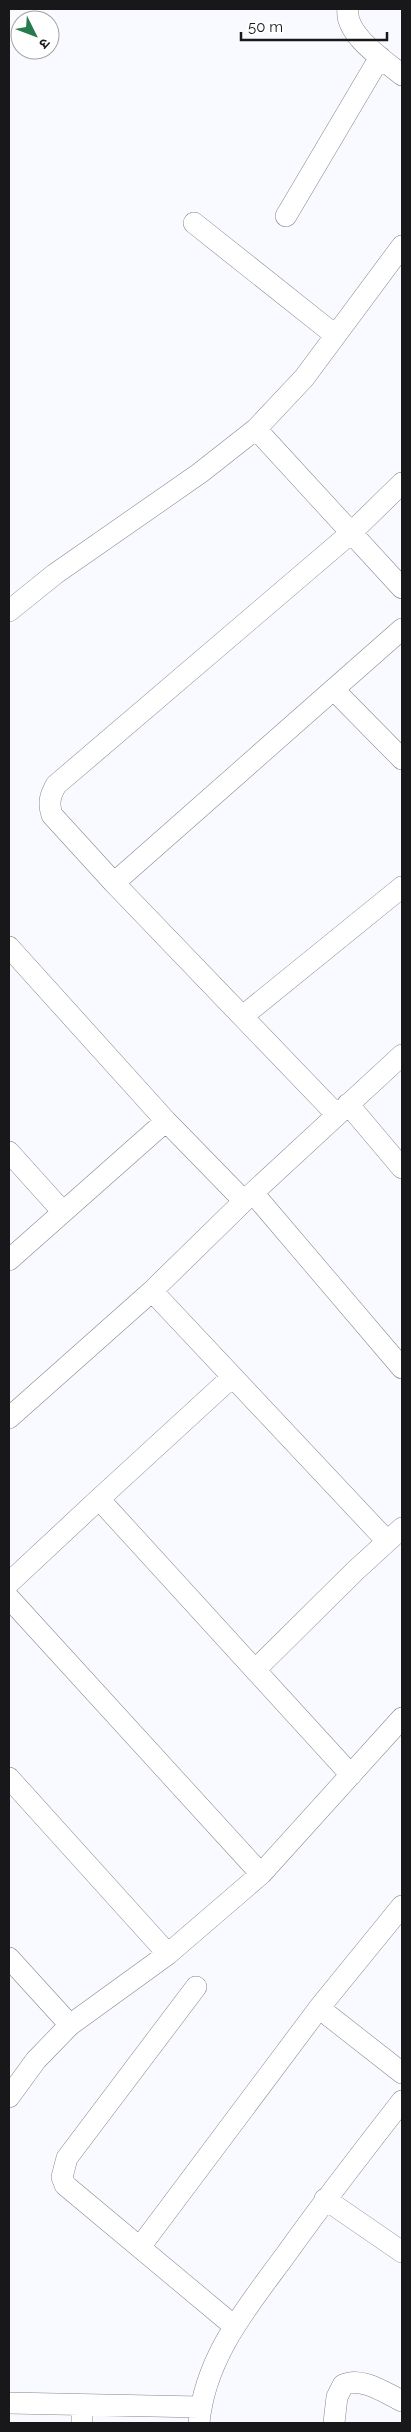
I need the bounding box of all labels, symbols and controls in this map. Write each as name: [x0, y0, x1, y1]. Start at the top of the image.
north arrow: [10, 10, 60, 60]
scale bar: [241, 10, 387, 42]
text: 50 m: [248, 18, 283, 36]
text: उ: [35, 35, 53, 53]

